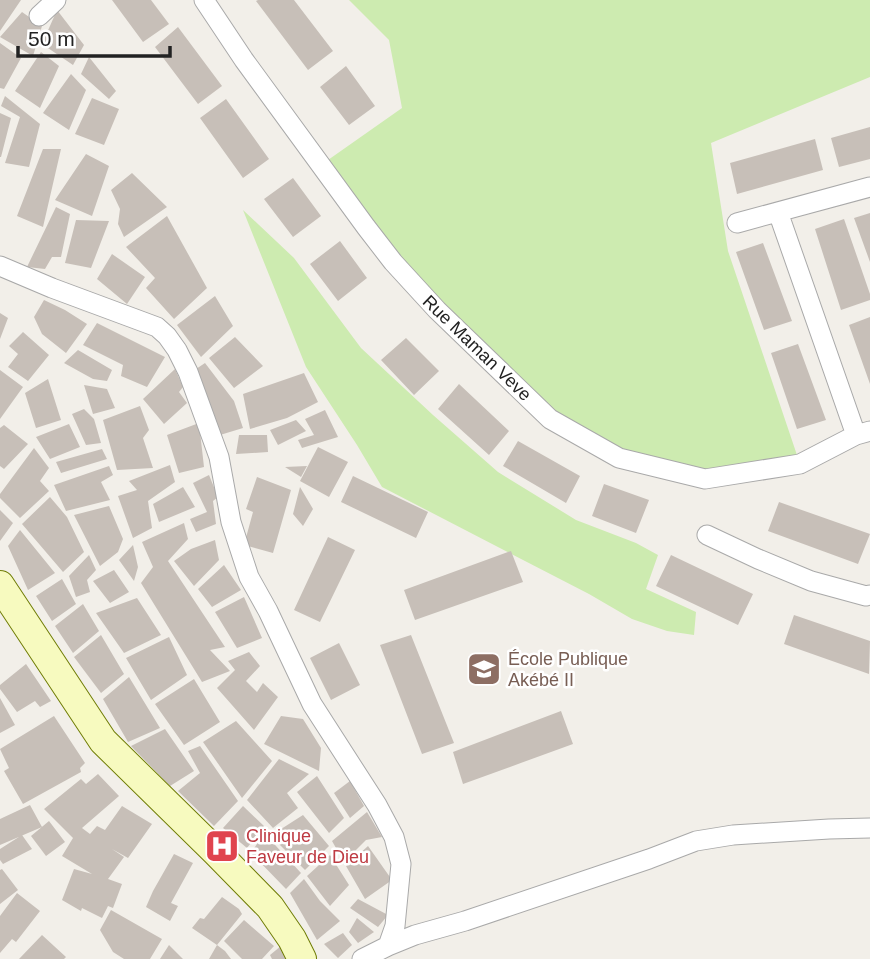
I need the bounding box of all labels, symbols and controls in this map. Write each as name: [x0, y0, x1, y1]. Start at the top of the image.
scale bar: [18, 14, 170, 58]
text: 50 m: [28, 27, 75, 50]
street label: Rue Maman Veve: [419, 291, 535, 405]
place label: École Publique Akébé II: [508, 649, 628, 690]
school or university icon: École Publique Akébé II: [465, 650, 503, 688]
place label: Clinique Faveur de Dieu: [246, 826, 369, 867]
hospital icon: Clinique Faveur de Dieu: [203, 827, 241, 865]

